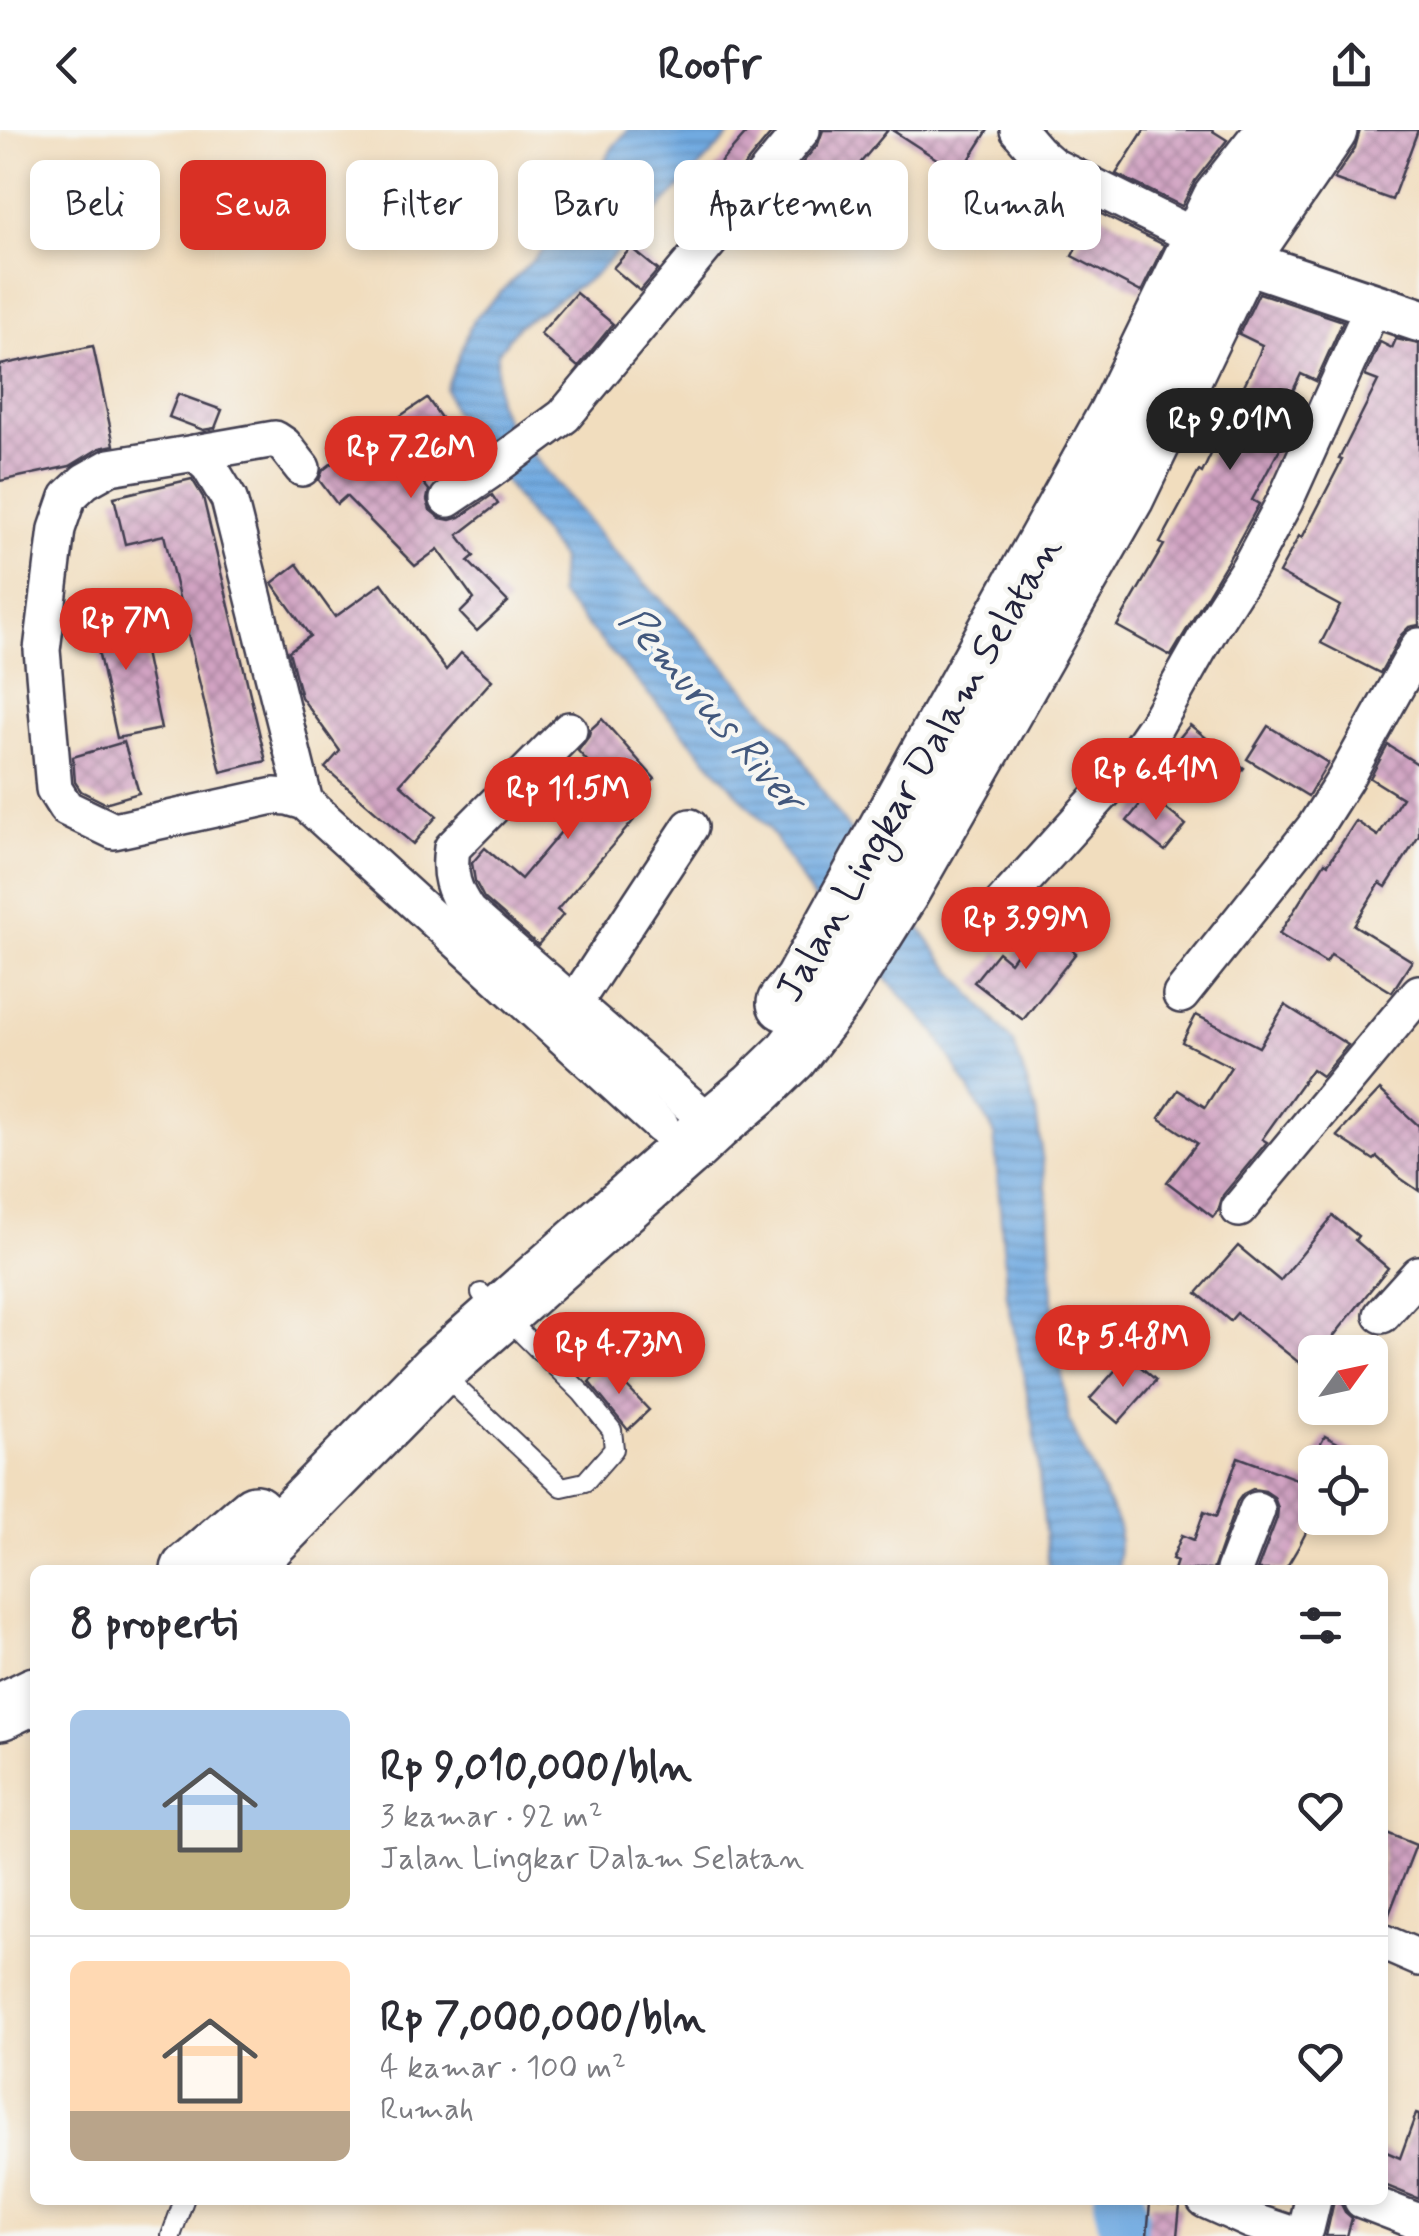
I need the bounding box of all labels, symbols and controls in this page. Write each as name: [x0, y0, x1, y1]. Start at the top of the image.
text: Roofr: [658, 36, 761, 95]
icon: back: [40, 38, 95, 93]
icon: share: [1324, 38, 1379, 93]
chip: Beli: [30, 160, 160, 250]
chip: Sewa: [180, 160, 326, 250]
chip: Filter: [346, 160, 498, 250]
chip: Baru: [518, 160, 654, 250]
chip: Apartemen: [674, 160, 908, 250]
chip: Rumah: [928, 160, 1101, 250]
pin: Rp 9.01M: [1127, 388, 1333, 473]
text: Rp 9.01M: [1168, 399, 1292, 441]
pin: Rp 7.26M: [308, 416, 514, 501]
text: Rp 7.26M: [347, 427, 475, 469]
street label: Jalan Lingkar Dalam Selatan: [765, 527, 1077, 1014]
pin: Rp 7M: [56, 588, 196, 673]
water label: Pemurus River: [606, 595, 819, 829]
text: Rp 7M: [82, 599, 170, 641]
pin: Rp 6.41M: [1053, 738, 1259, 823]
text: Rp 6.41M: [1094, 749, 1218, 791]
pin: Rp 11.5M: [465, 757, 671, 842]
text: Rp 11.5M: [506, 768, 630, 810]
pin: Rp 3.99M: [923, 887, 1129, 972]
text: Rp 3.99M: [963, 898, 1089, 940]
pin: Rp 5.48M: [1020, 1305, 1226, 1390]
pin: Rp 4.73M: [516, 1312, 722, 1397]
text: Rp 5.48M: [1057, 1316, 1189, 1358]
text: Rp 4.73M: [555, 1323, 683, 1365]
north arrow: [1298, 1335, 1388, 1425]
map controls: [1298, 1335, 1388, 1535]
button: locate: [1298, 1445, 1388, 1535]
text: 8 properti: [70, 1598, 238, 1653]
icon: filters: [1293, 1598, 1348, 1653]
text: Rp 9,010,000/bln: [380, 1741, 692, 1796]
icon: home: [150, 1750, 270, 1870]
icon: heart: [1293, 1783, 1348, 1838]
text: 3 kamar · 92 m²: [380, 1796, 603, 1838]
text: Jalan Lingkar Dalam Selatan: [380, 1838, 804, 1880]
text: Rp 7,000,000/bln: [380, 1992, 706, 2047]
icon: home: [150, 2001, 270, 2121]
icon: heart: [1293, 2034, 1348, 2089]
text: 4 kamar · 100 m²: [380, 2047, 626, 2089]
text: Rumah: [380, 2089, 474, 2131]

